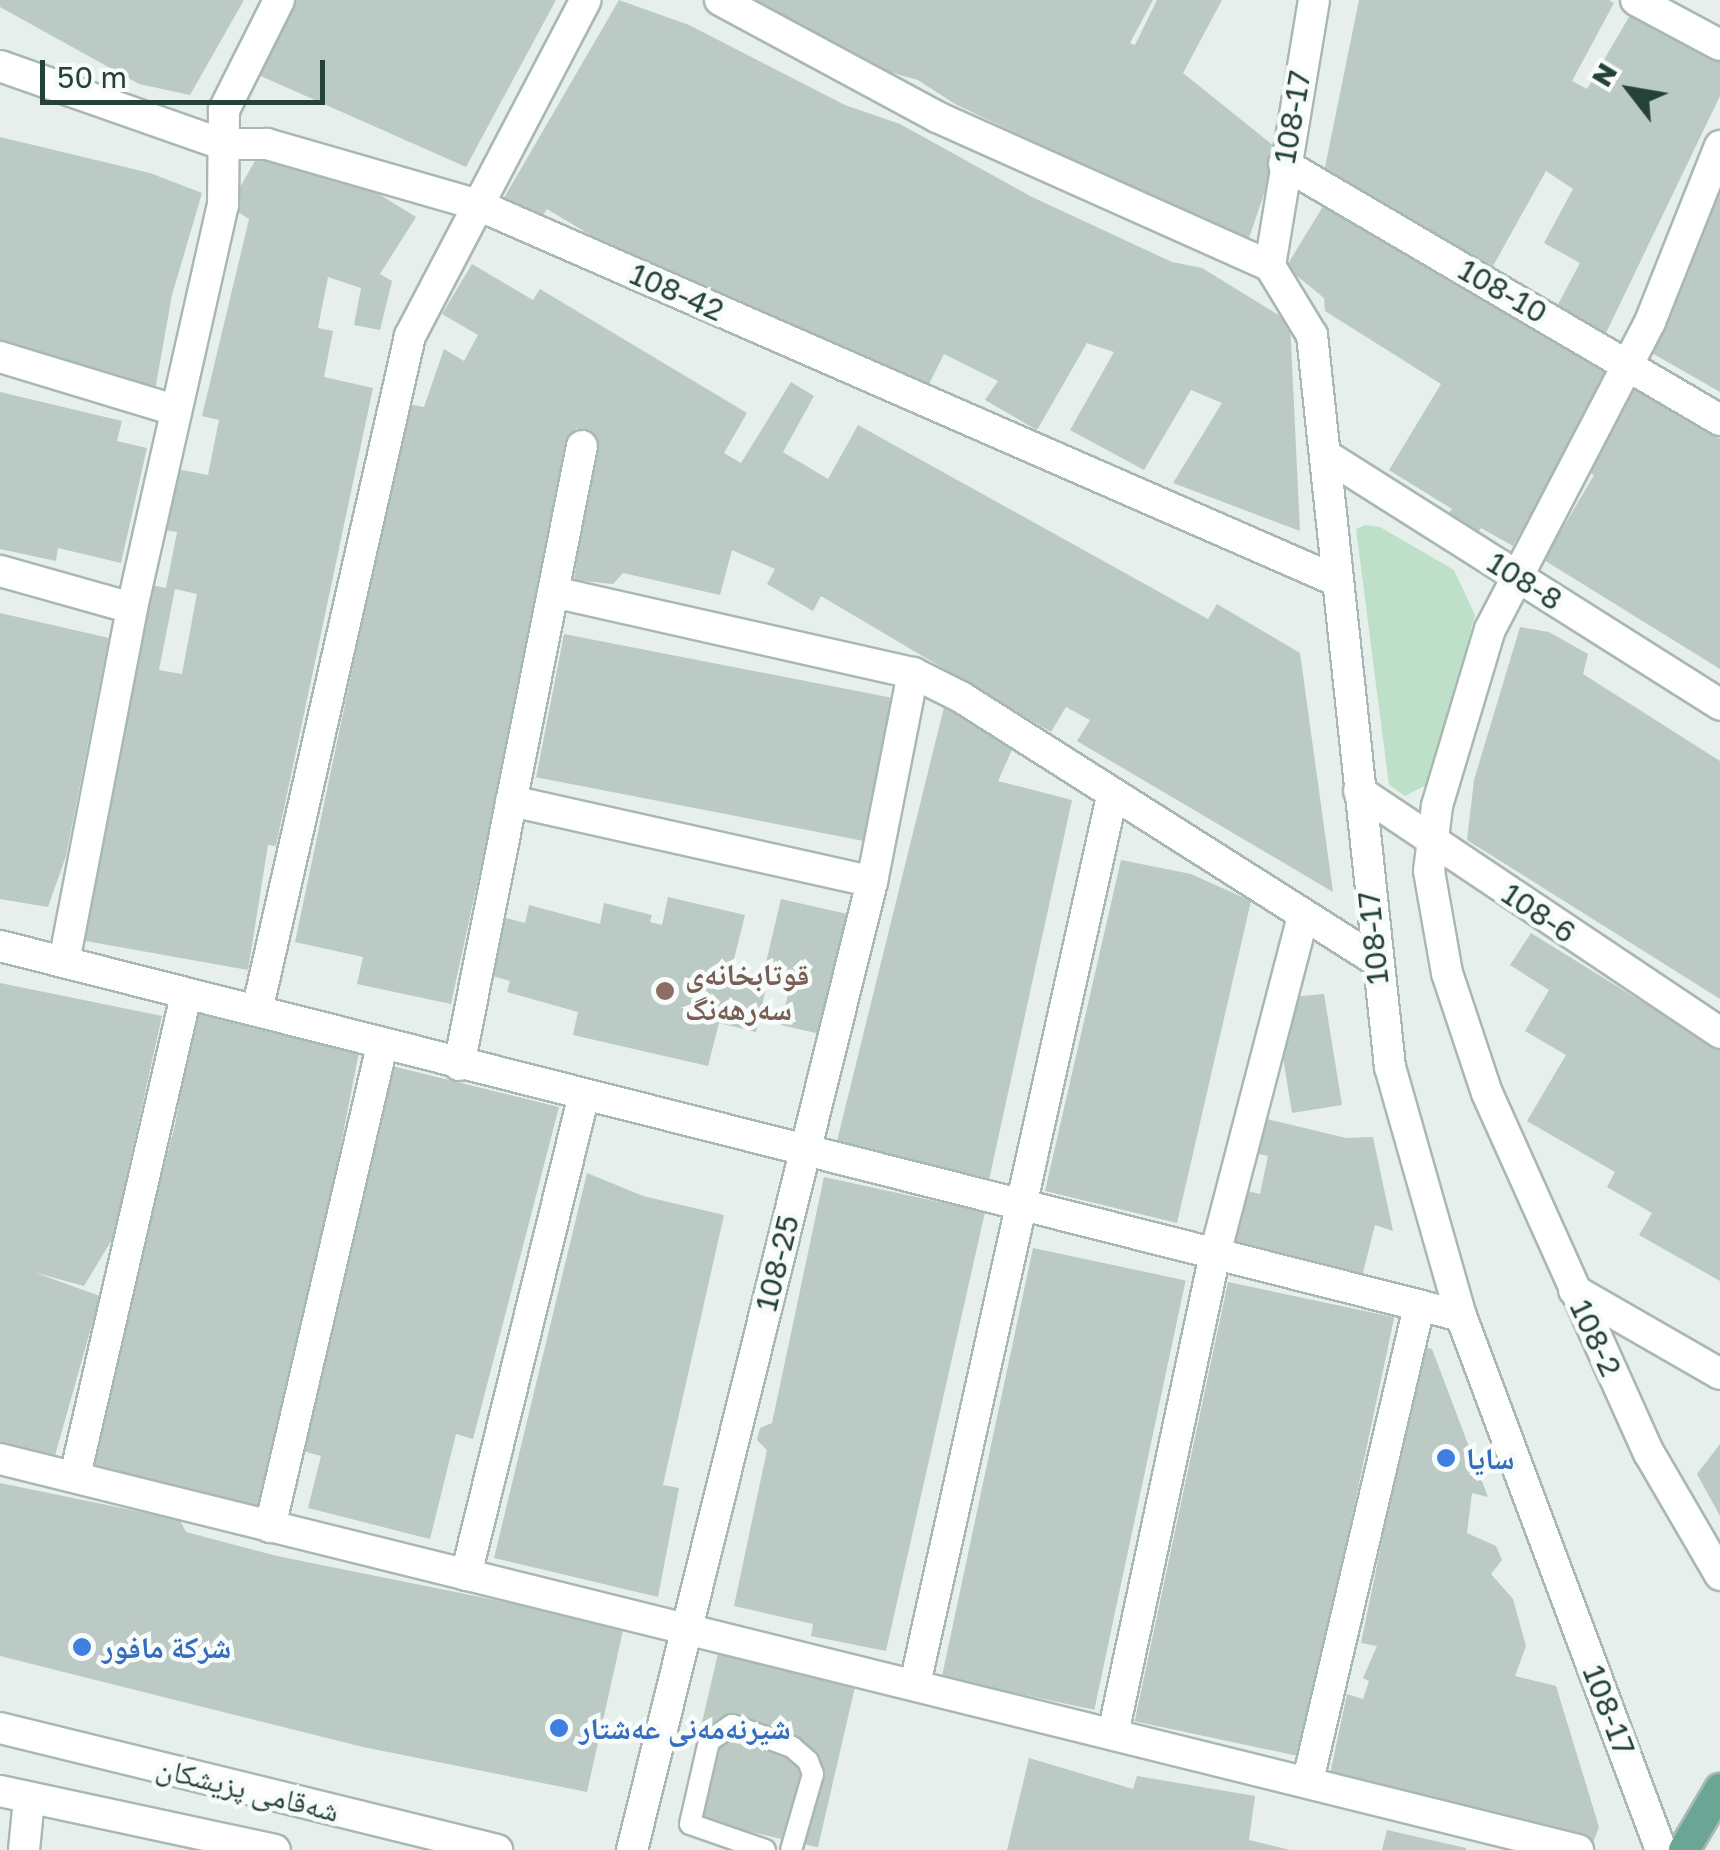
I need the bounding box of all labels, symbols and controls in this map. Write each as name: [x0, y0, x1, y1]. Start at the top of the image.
scale bar: [45, 40, 330, 102]
north arrow: [1580, 40, 1680, 140]
text: N: [1584, 57, 1623, 92]
text: 50 m: [57, 59, 127, 95]
street label: 108-17: [1266, 68, 1318, 166]
street label: 108-10: [1452, 251, 1554, 331]
street label: 108-42: [625, 256, 729, 328]
street label: 108-8: [1481, 544, 1569, 618]
street label: 108-6: [1495, 875, 1583, 951]
street label: 108-17: [1350, 890, 1396, 986]
place label: قوتابخانەی سەرهەنگ: [685, 956, 809, 1026]
marker: قوتابخانەی سەرهەنگ: [654, 980, 676, 1002]
street label: 108-25: [748, 1211, 806, 1315]
street label: 108-2: [1563, 1294, 1629, 1382]
place label: سايا: [1466, 1440, 1515, 1476]
marker: سايا: [1435, 1447, 1457, 1469]
place label: شركة مافور: [102, 1629, 231, 1665]
marker: شركة مافور: [71, 1636, 93, 1658]
street label: 108-17: [1575, 1660, 1643, 1760]
place label: شیرنەمەنی عەشتار: [579, 1710, 791, 1746]
marker: شیرنەمەنی عەشتار: [548, 1717, 570, 1739]
street label: شەقامی پزیشکان: [153, 1749, 343, 1829]

